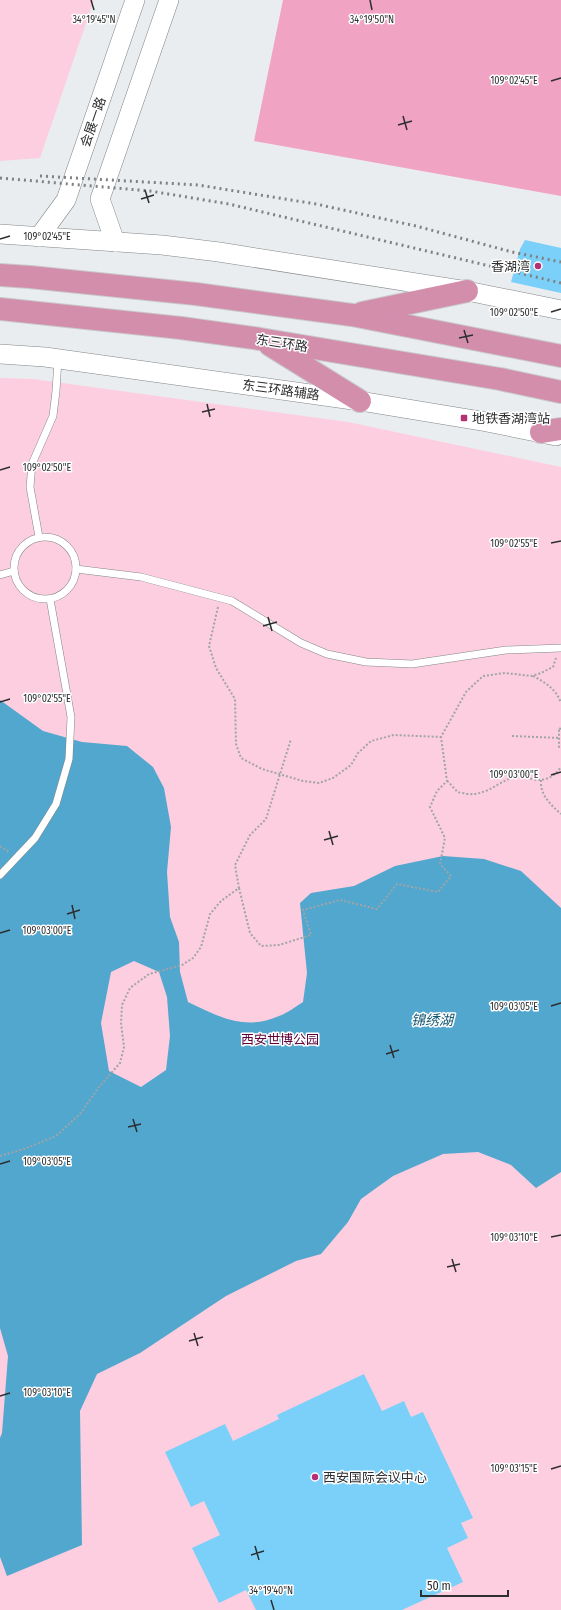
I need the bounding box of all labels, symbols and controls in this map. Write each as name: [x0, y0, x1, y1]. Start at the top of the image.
text: 34°19'45"N: [72, 14, 116, 26]
text: 34°19'50"N: [350, 14, 394, 26]
text: 109°02'45"E: [490, 75, 538, 87]
street label: 会展一路: [77, 95, 109, 149]
text: 109°02'45"E: [23, 231, 71, 243]
place label: 香湖湾: [491, 259, 530, 274]
marker: 香湖湾: [533, 261, 543, 271]
text: 109°02'50"E: [490, 307, 538, 319]
street label: 东三环路: [255, 332, 309, 354]
street label: 东三环路辅路: [241, 377, 321, 403]
place label: 地铁香湖湾站: [472, 411, 550, 426]
marker: 地铁香湖湾站: [459, 413, 469, 423]
text: 109°02'50"E: [23, 462, 71, 474]
text: 109°02'55"E: [490, 538, 538, 550]
text: 109°02'55"E: [23, 693, 71, 705]
text: 109°03'00"E: [490, 769, 539, 781]
text: 109°03'00"E: [23, 925, 72, 937]
text: 109°03'05"E: [490, 1001, 538, 1013]
water label: 锦绣湖: [411, 1012, 455, 1029]
park label: 西安世博公园: [241, 1032, 319, 1047]
text: 109°03'05"E: [23, 1156, 71, 1168]
text: 109°03'10"E: [490, 1232, 538, 1244]
text: 109°03'10"E: [23, 1387, 71, 1399]
text: 109°03'15"E: [491, 1463, 538, 1475]
place label: 西安国际会议中心: [323, 1470, 427, 1485]
marker: 西安国际会议中心: [310, 1472, 320, 1482]
scale bar: [421, 1572, 508, 1598]
text: 50 m: [427, 1579, 451, 1593]
text: 34°19'40"N: [249, 1585, 293, 1597]

